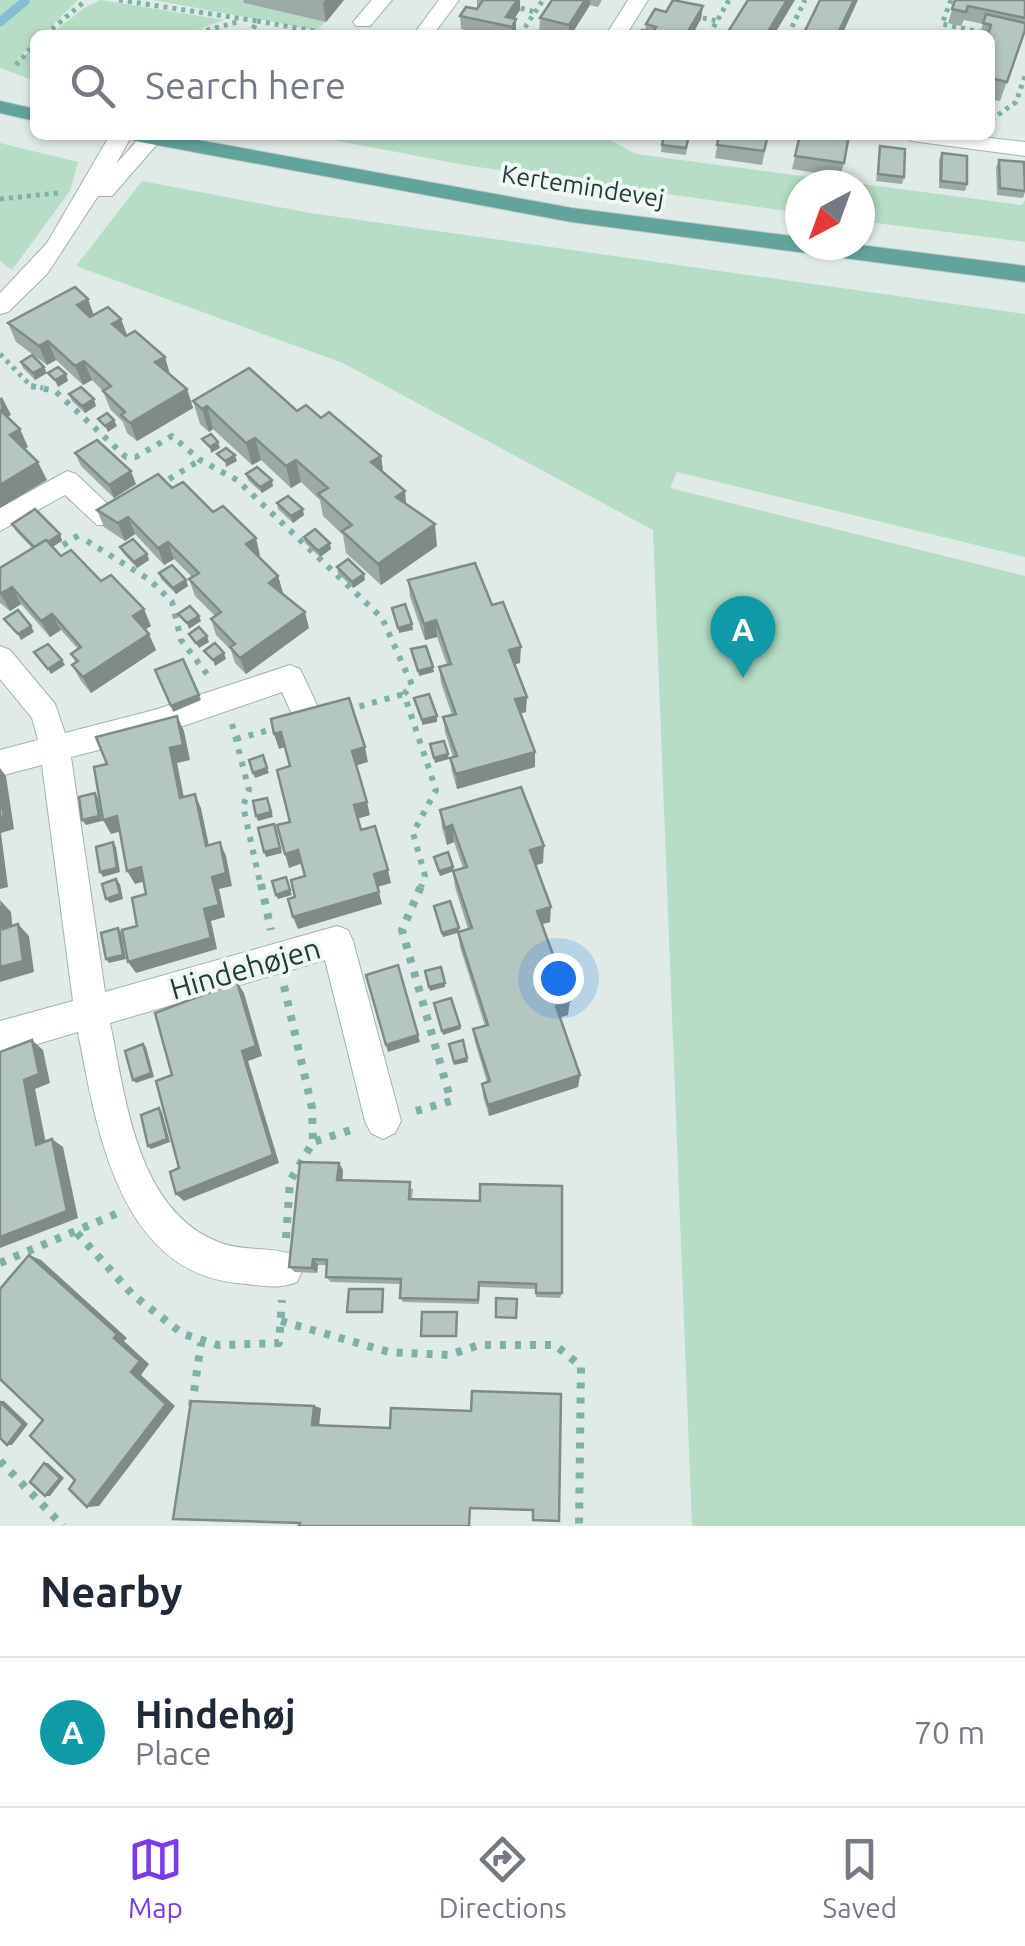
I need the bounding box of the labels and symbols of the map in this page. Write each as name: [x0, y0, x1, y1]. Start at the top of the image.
street label: Kertemindevej: [500, 159, 666, 213]
north arrow: [785, 170, 875, 260]
pin: A: [710, 596, 776, 678]
street label: Hindehøjen: [166, 930, 324, 1006]
your location: [533, 953, 584, 1004]

